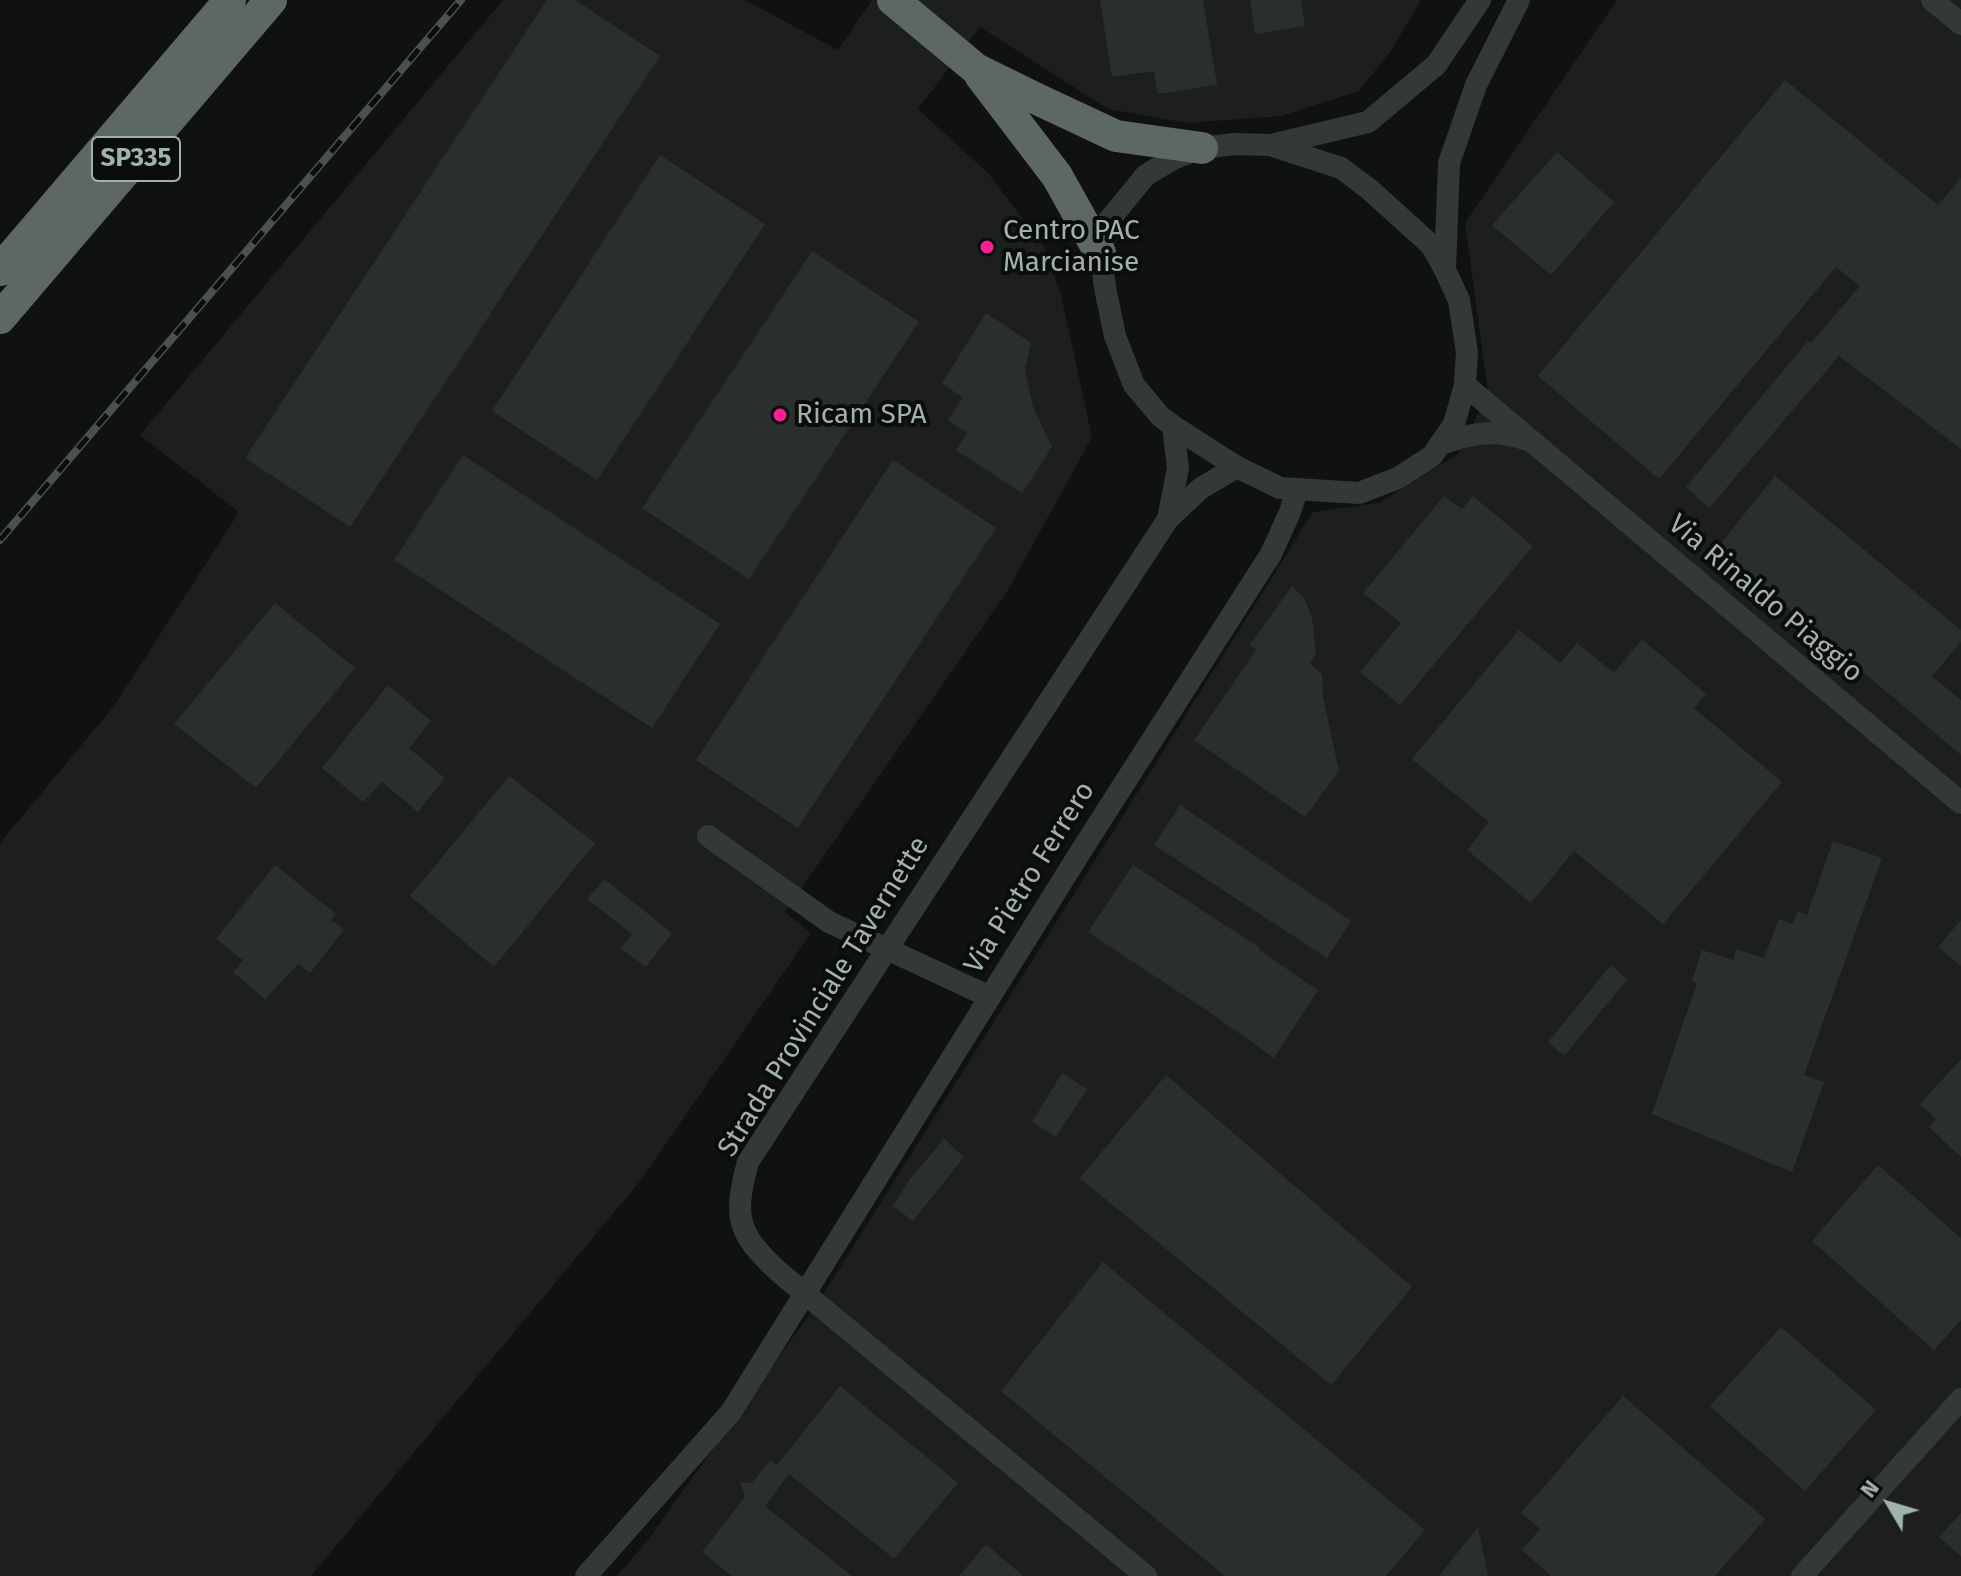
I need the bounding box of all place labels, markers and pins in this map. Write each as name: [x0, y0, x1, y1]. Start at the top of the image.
place label: Centro PAC Marcianise: [1003, 214, 1140, 280]
marker: Centro PAC Marcianise: [978, 238, 996, 256]
place label: Ricam SPA: [796, 398, 926, 432]
marker: Ricam SPA: [771, 406, 789, 424]

